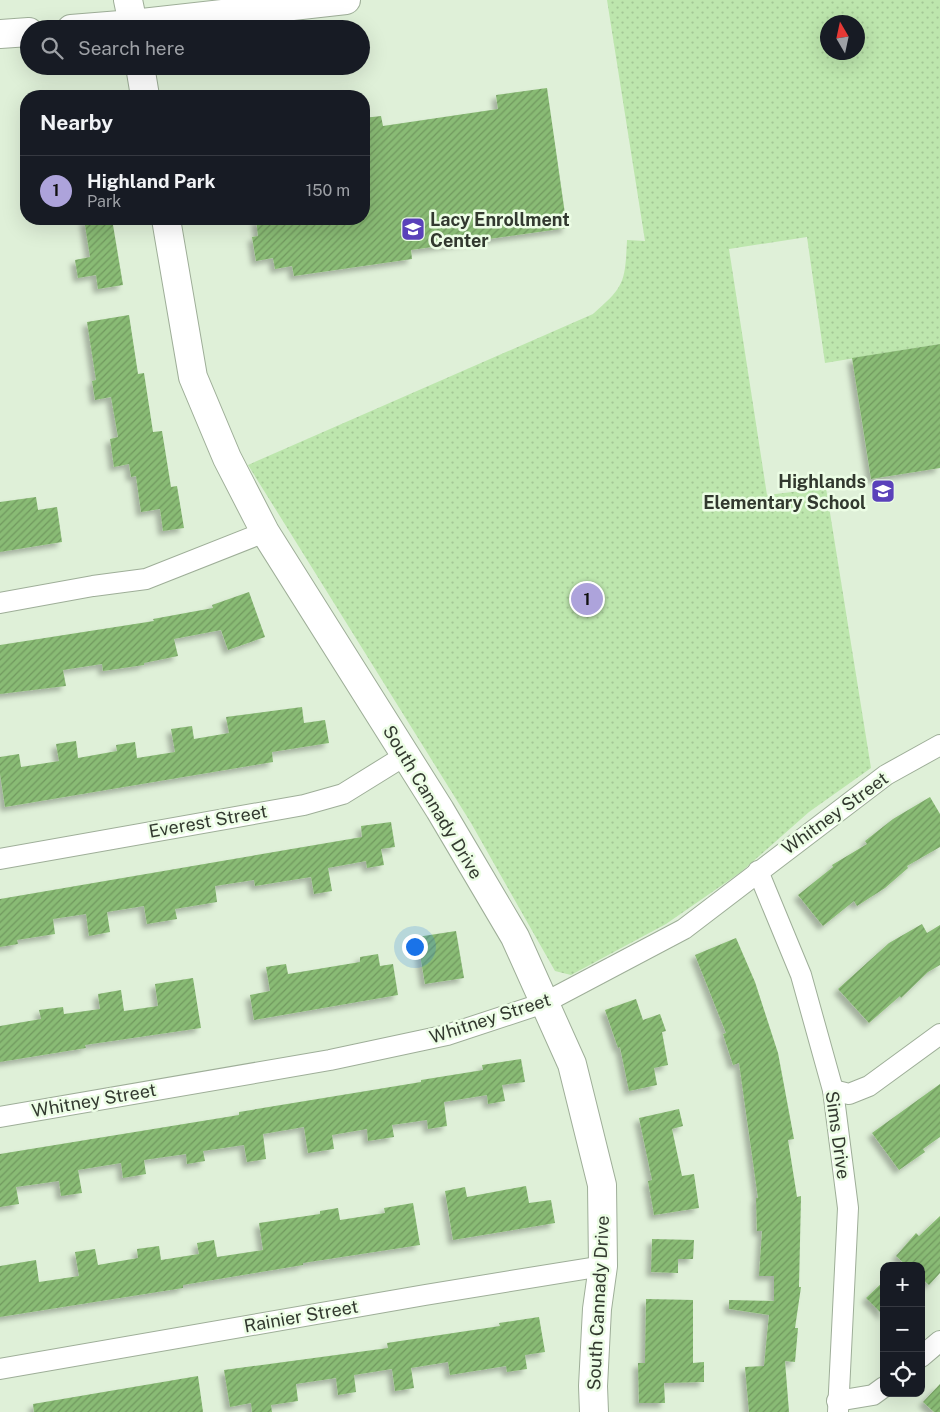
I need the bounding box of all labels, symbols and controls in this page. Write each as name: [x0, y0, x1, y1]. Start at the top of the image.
north arrow: [820, 15, 865, 60]
search box: [20, 20, 370, 75]
icon: search: [38, 34, 66, 62]
text: Search here: [78, 37, 185, 59]
text: Nearby: [40, 110, 113, 135]
text: Highland Park: [87, 170, 216, 192]
text: 1: [53, 181, 59, 200]
text: 150 m: [306, 181, 350, 200]
text: Park: [87, 192, 121, 211]
place label: Lacy Enrollment Center: [430, 209, 570, 251]
school or university icon: Lacy Enrollment Center: [400, 216, 426, 242]
place label: Highlands Elementary School: [703, 471, 866, 513]
school or university icon: Highlands Elementary School: [870, 478, 896, 504]
pin: 1: [571, 580, 603, 618]
street label: South Cannady Drive: [379, 722, 487, 882]
street label: Whitney Street: [778, 767, 892, 859]
street label: Everest Street: [147, 800, 269, 842]
your location: [402, 934, 428, 960]
street label: Whitney Street: [427, 989, 553, 1047]
street label: Whitney Street: [30, 1079, 158, 1121]
street label: Sims Drive: [821, 1090, 855, 1180]
street label: South Cannady Drive: [583, 1215, 613, 1391]
map controls: [880, 1262, 925, 1397]
button: +: [880, 1262, 925, 1307]
street label: Rainier Street: [242, 1296, 360, 1336]
button: −: [880, 1307, 925, 1352]
button: locate: [880, 1352, 925, 1397]

